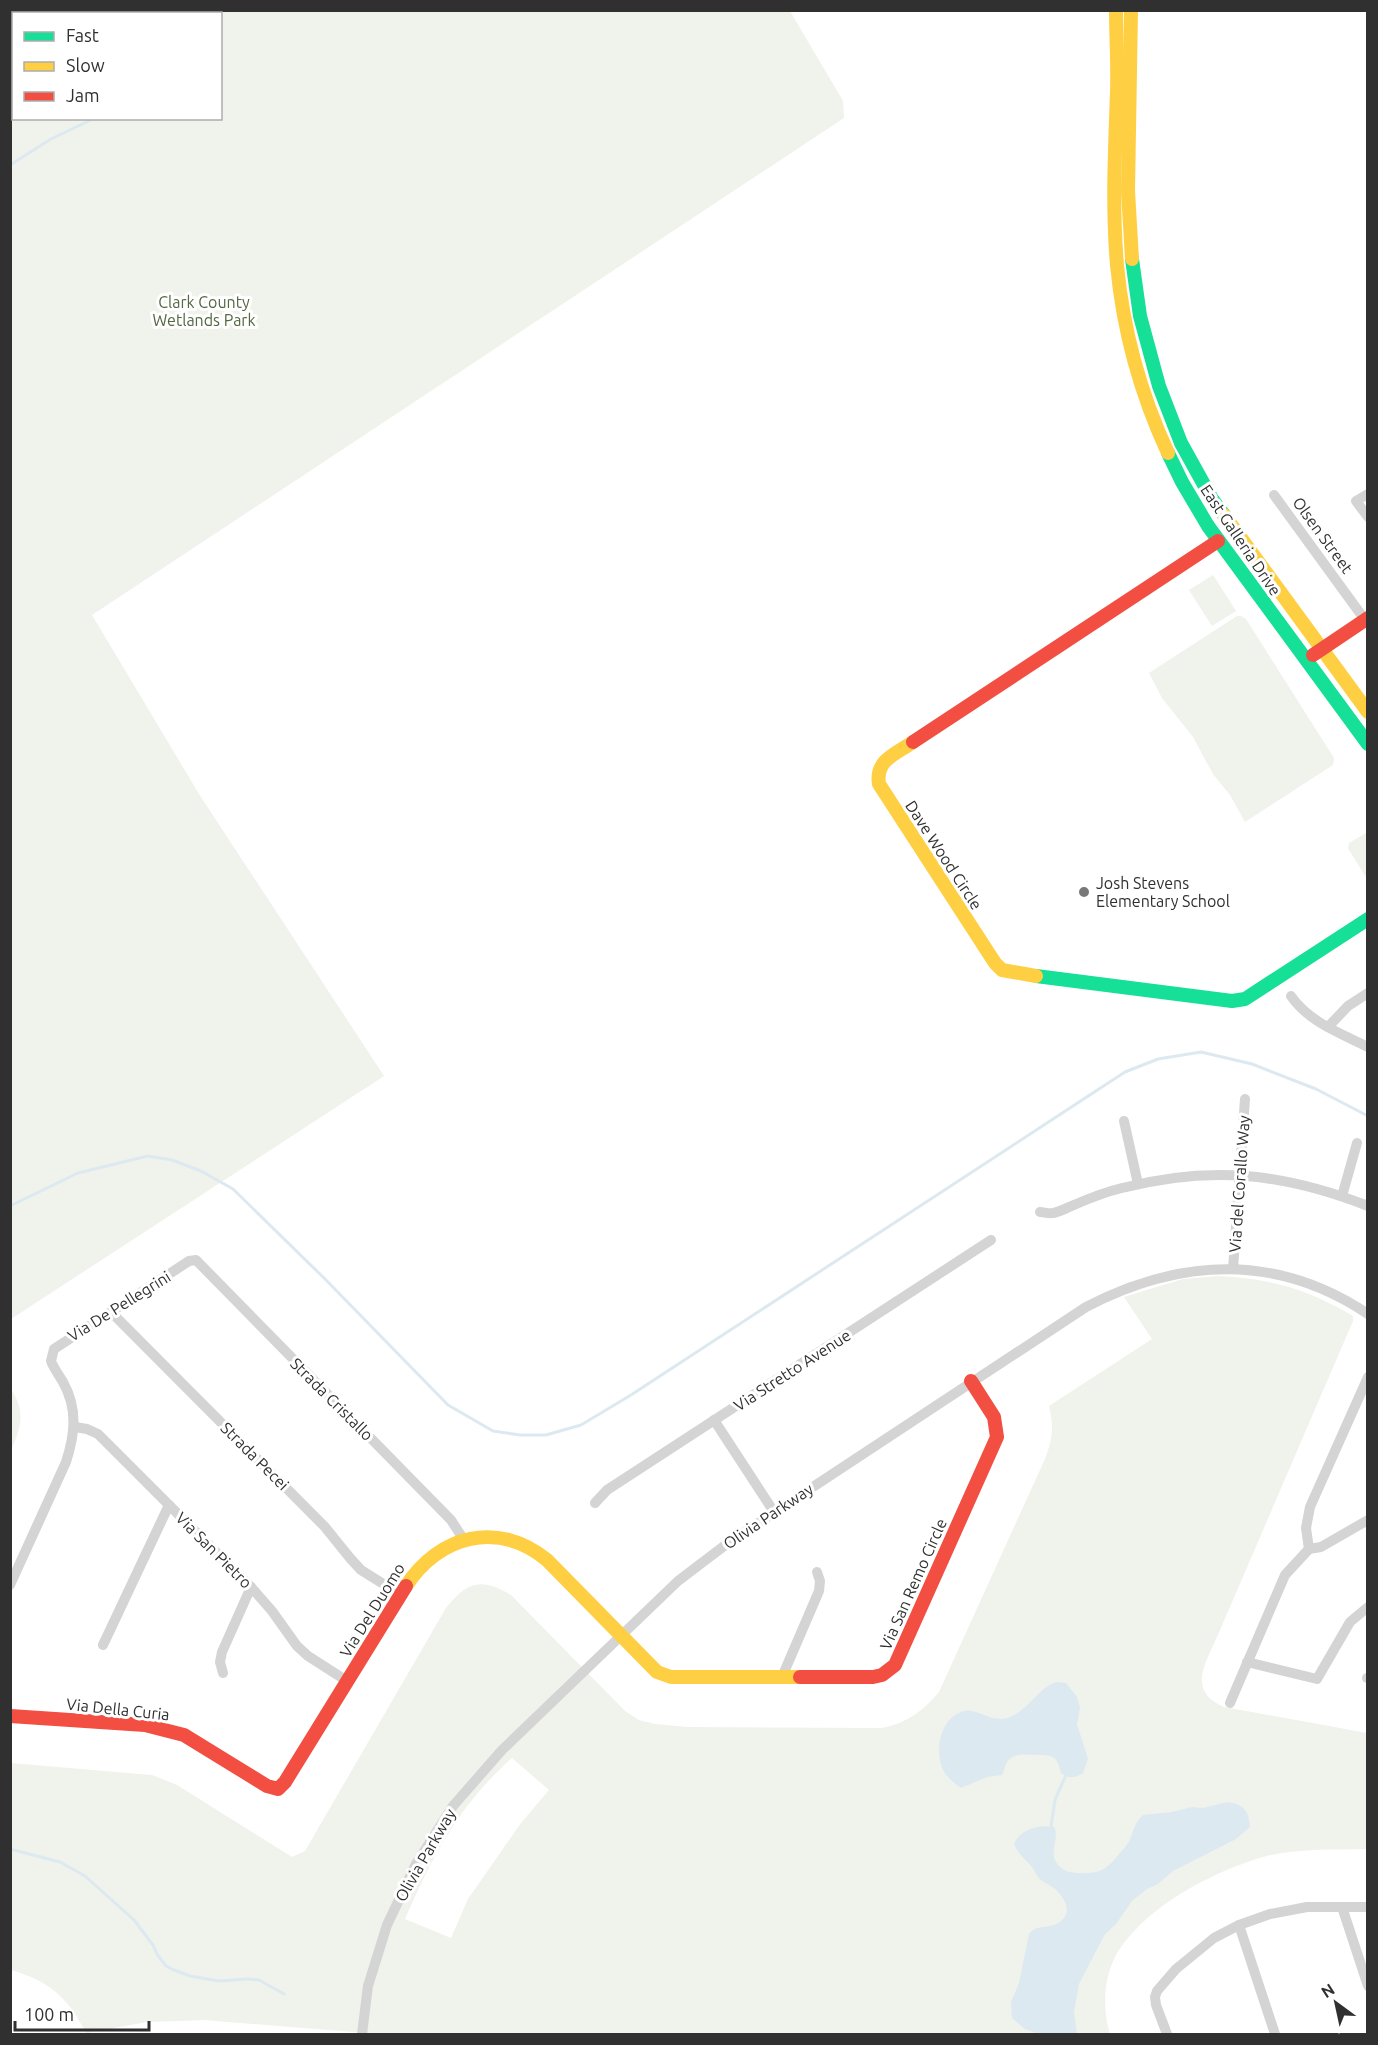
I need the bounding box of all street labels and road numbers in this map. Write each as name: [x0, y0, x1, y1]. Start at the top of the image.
street label: East Galleria Drive: [1197, 481, 1285, 599]
street label: Olsen Street: [1289, 493, 1357, 577]
street label: Dave Wood Circle: [902, 797, 986, 913]
street label: Via del Corallo Way: [1225, 1114, 1253, 1253]
street label: Via De Pellegrini: [64, 1267, 174, 1345]
street label: Via Stretto Avenue: [730, 1326, 854, 1414]
street label: Strada Cristallo: [287, 1354, 377, 1444]
street label: Strada Pecei: [217, 1418, 293, 1494]
street label: Olivia Parkway: [720, 1479, 816, 1553]
street label: Via San Pietro: [172, 1508, 256, 1592]
street label: Via San Remo Circle: [876, 1516, 950, 1652]
street label: Via Del Duomo: [336, 1560, 408, 1660]
street label: Via Della Curia: [65, 1695, 171, 1723]
street label: Olivia Parkway: [391, 1805, 459, 1905]

